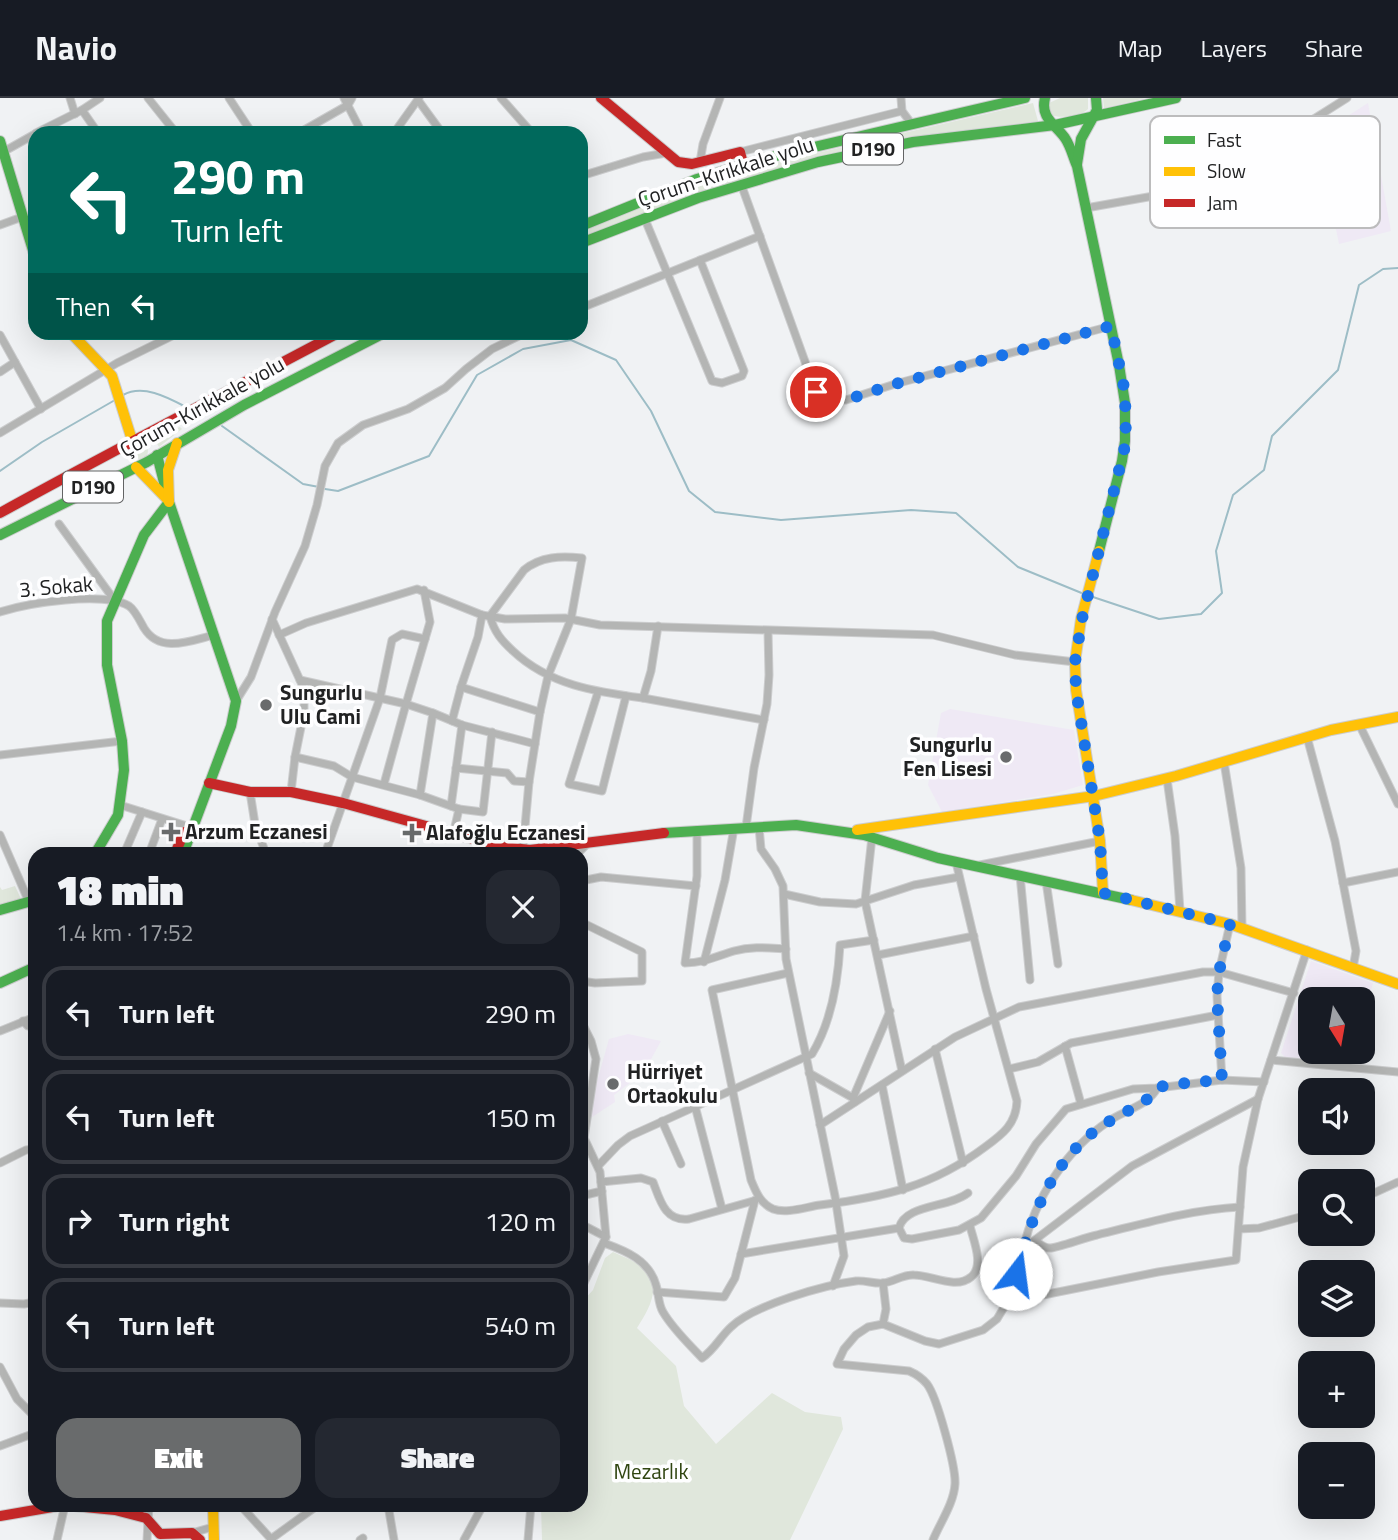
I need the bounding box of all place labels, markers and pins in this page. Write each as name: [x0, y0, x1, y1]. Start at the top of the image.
pin: [786, 362, 846, 422]
place label: Sungurlu Ulu Cami: [280, 676, 363, 732]
marker: Sungurlu Ulu Cami: [258, 697, 274, 713]
place label: Sungurlu Fen Lisesi: [903, 728, 992, 784]
marker: Sungurlu Fen Lisesi: [998, 749, 1014, 765]
place label: Arzum Eczanesi: [185, 815, 328, 847]
place label: Alafoğlu Eczanesi: [426, 816, 586, 848]
marker: Arzum Eczanesi: [163, 824, 179, 840]
marker: Alafoğlu Eczanesi: [404, 825, 420, 841]
place label: Hürriyet Ortaokulu: [627, 1055, 718, 1111]
marker: Hürriyet Ortaokulu: [605, 1076, 621, 1092]

